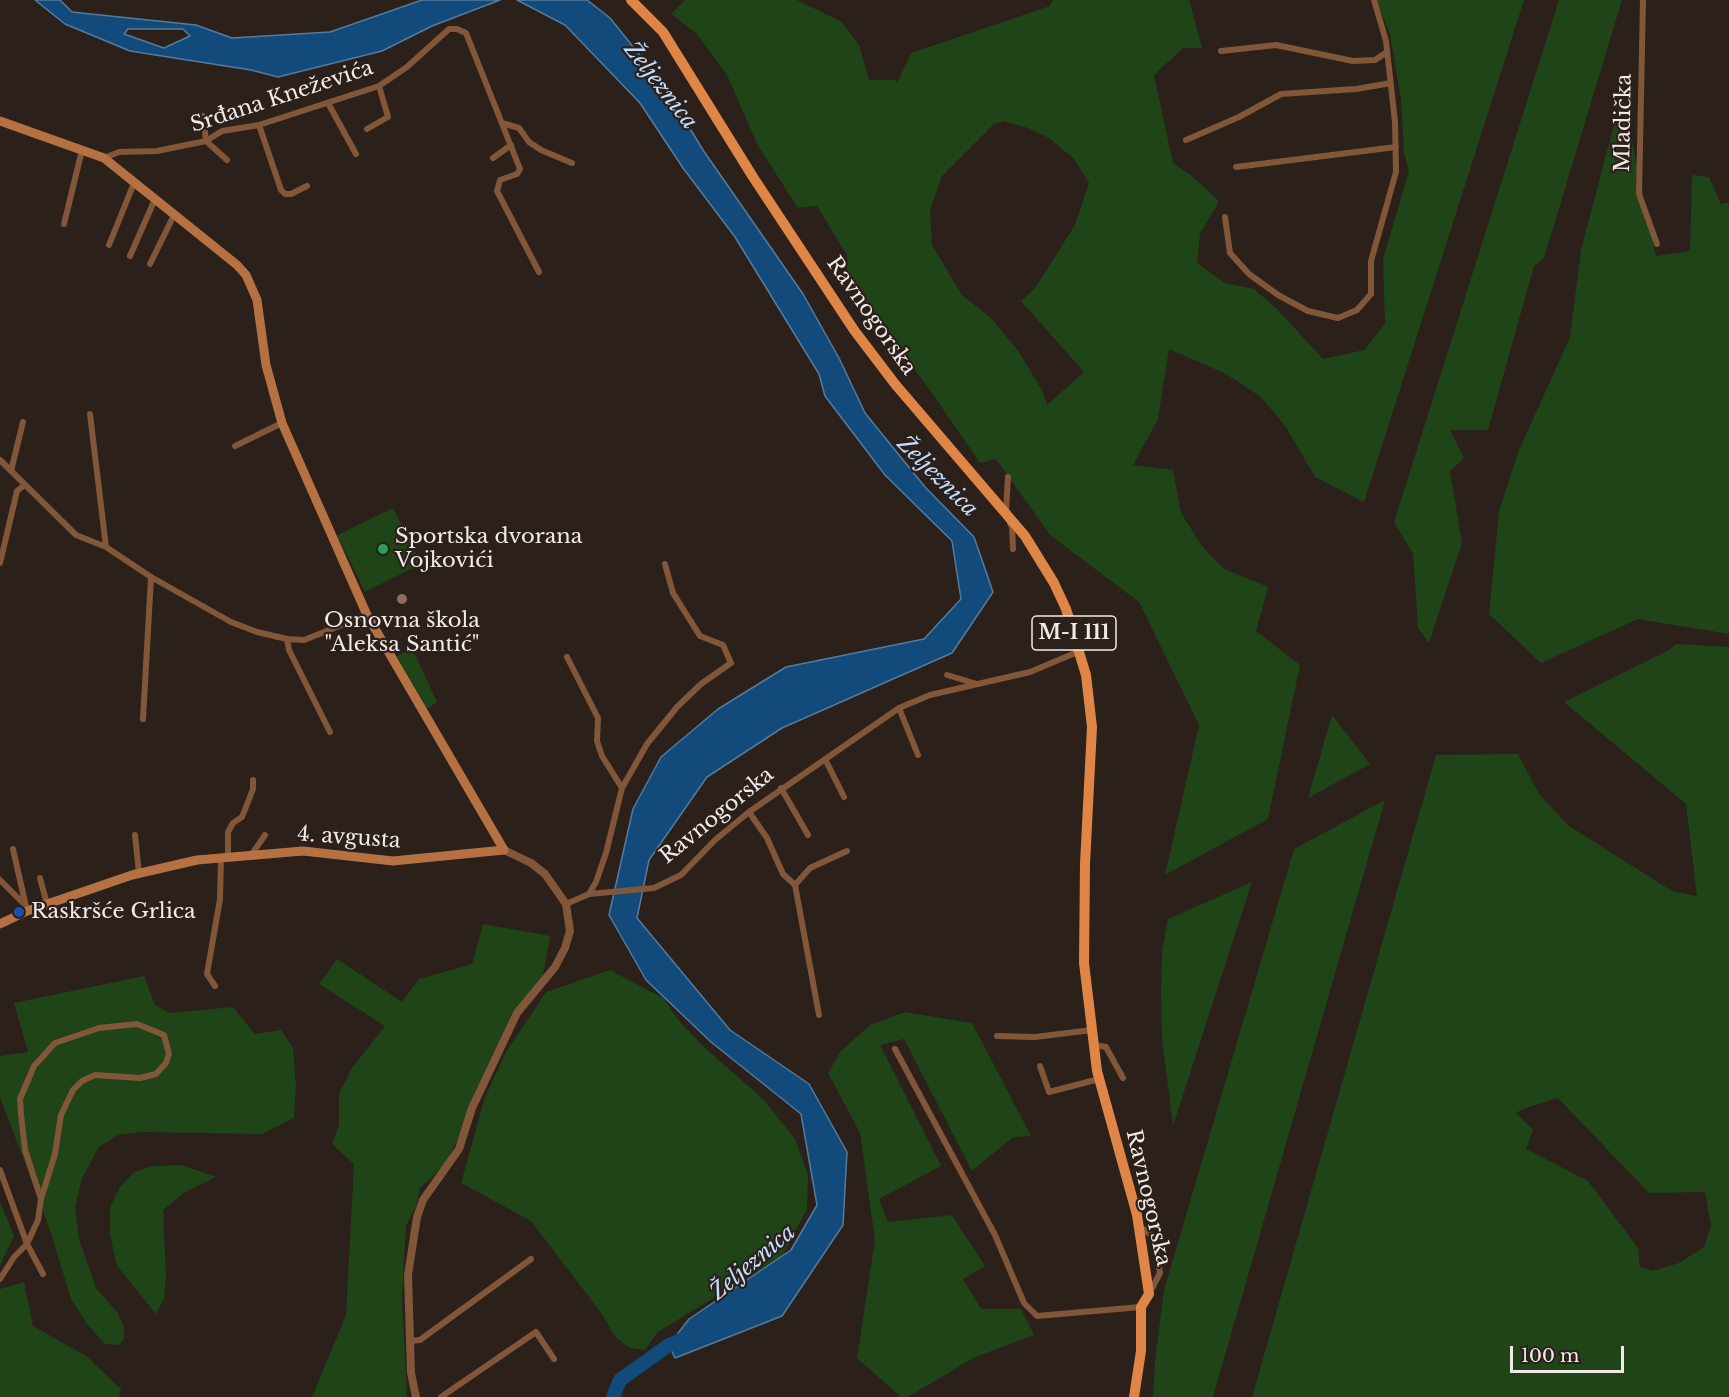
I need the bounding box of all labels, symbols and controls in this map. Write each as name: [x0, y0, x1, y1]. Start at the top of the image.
water label: Željeznica: [618, 37, 702, 135]
street label: Srđana Kneževića: [188, 56, 376, 138]
street label: Mladička: [1611, 74, 1637, 172]
street label: Ravnogorska: [821, 252, 921, 380]
water label: Željeznica: [891, 431, 983, 523]
place label: Sportska dvorana Vojkovići: [395, 524, 582, 574]
marker: Sportska dvorana Vojkovići: [376, 542, 390, 556]
marker: Osnovna škola "Aleksa Santić": [395, 592, 409, 606]
place label: Osnovna škola "Aleksa Santić": [324, 608, 480, 658]
road number: M-I 111: [1032, 616, 1116, 650]
street label: Ravnogorska: [655, 762, 779, 870]
street label: 4. avgusta: [297, 822, 401, 854]
place label: Raskršće Grlica: [31, 899, 196, 925]
marker: Raskršće Grlica: [12, 905, 26, 919]
street label: Ravnogorska: [1120, 1127, 1176, 1269]
water label: Željeznica: [705, 1220, 801, 1306]
scale bar: [1513, 1334, 1627, 1372]
text: 100 m: [1521, 1345, 1579, 1367]

